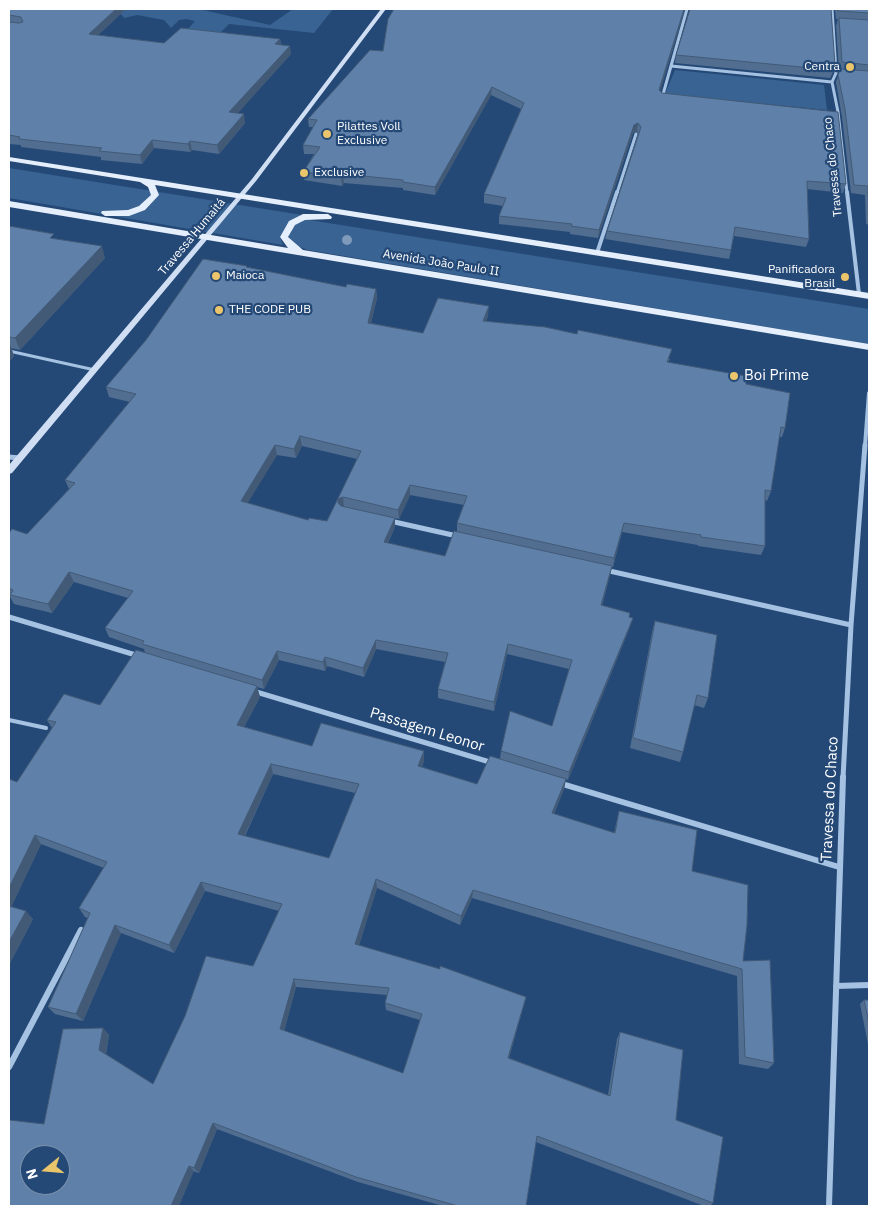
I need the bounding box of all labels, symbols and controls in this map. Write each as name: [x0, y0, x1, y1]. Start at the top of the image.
place label: Centra: [804, 60, 840, 74]
marker: Centra: [844, 61, 856, 73]
street label: Travessa do Chaco: [821, 116, 845, 218]
place label: Pilattes Voll Exclusive: [337, 120, 401, 148]
marker: Pilattes Voll Exclusive: [321, 128, 333, 140]
place label: Exclusive: [314, 166, 364, 180]
marker: Exclusive: [298, 167, 310, 179]
street label: Travessa Humaitá: [156, 196, 228, 278]
street label: Avenida João Paulo II: [382, 247, 500, 279]
place label: Panificadora Brasil: [768, 263, 835, 291]
place label: Maioca: [226, 269, 264, 283]
marker: Maioca: [210, 270, 222, 282]
marker: Panificadora Brasil: [839, 271, 851, 283]
place label: THE CODE PUB: [229, 303, 311, 317]
marker: THE CODE PUB: [213, 304, 225, 316]
place label: Boi Prime: [744, 367, 809, 385]
marker: Boi Prime: [728, 370, 740, 382]
street label: Passagem Leonor: [368, 704, 486, 756]
street label: Travessa do Chaco: [818, 736, 842, 862]
north arrow: [20, 1145, 70, 1195]
text: N: [22, 1167, 42, 1182]

